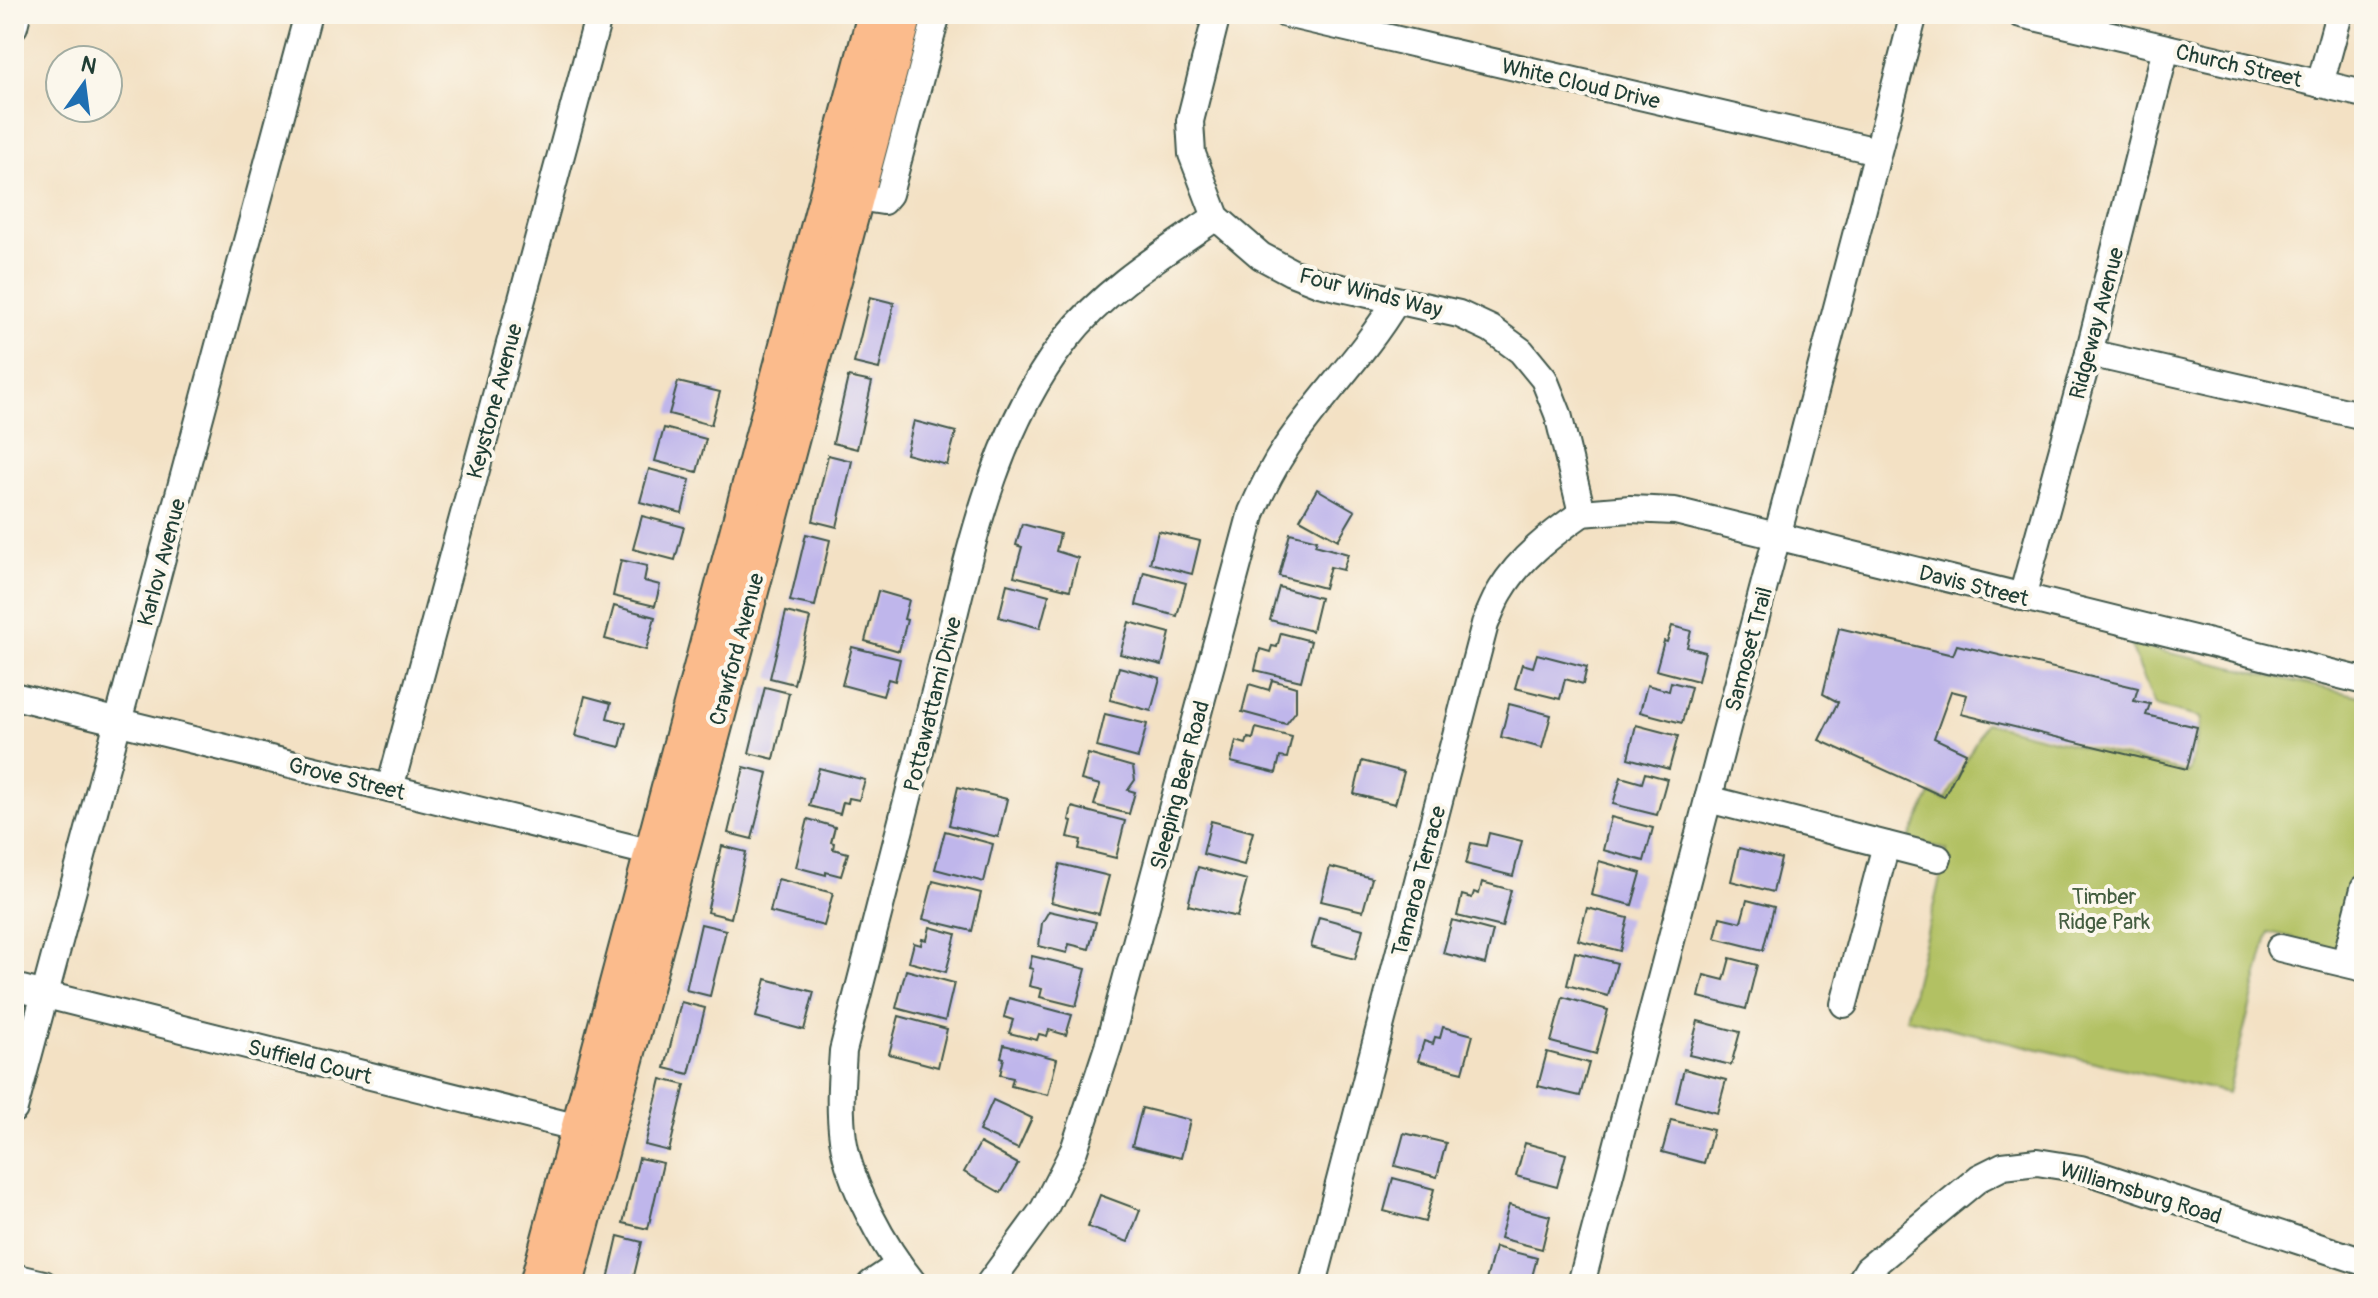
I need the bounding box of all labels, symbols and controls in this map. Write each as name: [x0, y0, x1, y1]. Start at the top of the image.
street label: Church Street: [2173, 38, 2305, 94]
north arrow: [44, 44, 124, 124]
text: N: [78, 50, 99, 81]
street label: White Cloud Drive: [1499, 52, 1663, 116]
street label: Ridgeway Avenue: [2063, 244, 2131, 402]
street label: Four Winds Way: [1296, 262, 1445, 324]
street label: Keystone Avenue: [461, 320, 529, 482]
street label: Karlov Avenue: [132, 495, 192, 629]
street label: Davis Street: [1916, 559, 2032, 613]
street label: Crawford Avenue: [703, 570, 771, 728]
street label: Samoset Trail: [1719, 584, 1779, 714]
street label: Pottawattami Drive: [898, 614, 968, 795]
street label: Sleeping Bear Road: [1144, 698, 1216, 873]
street label: Grove Street: [286, 751, 408, 807]
street label: Tamaroa Terrace: [1385, 803, 1453, 960]
park label: Timber Ridge Park: [2058, 883, 2150, 936]
street label: Suffield Court: [245, 1033, 375, 1091]
street label: Williamsburg Road: [2057, 1155, 2225, 1231]

